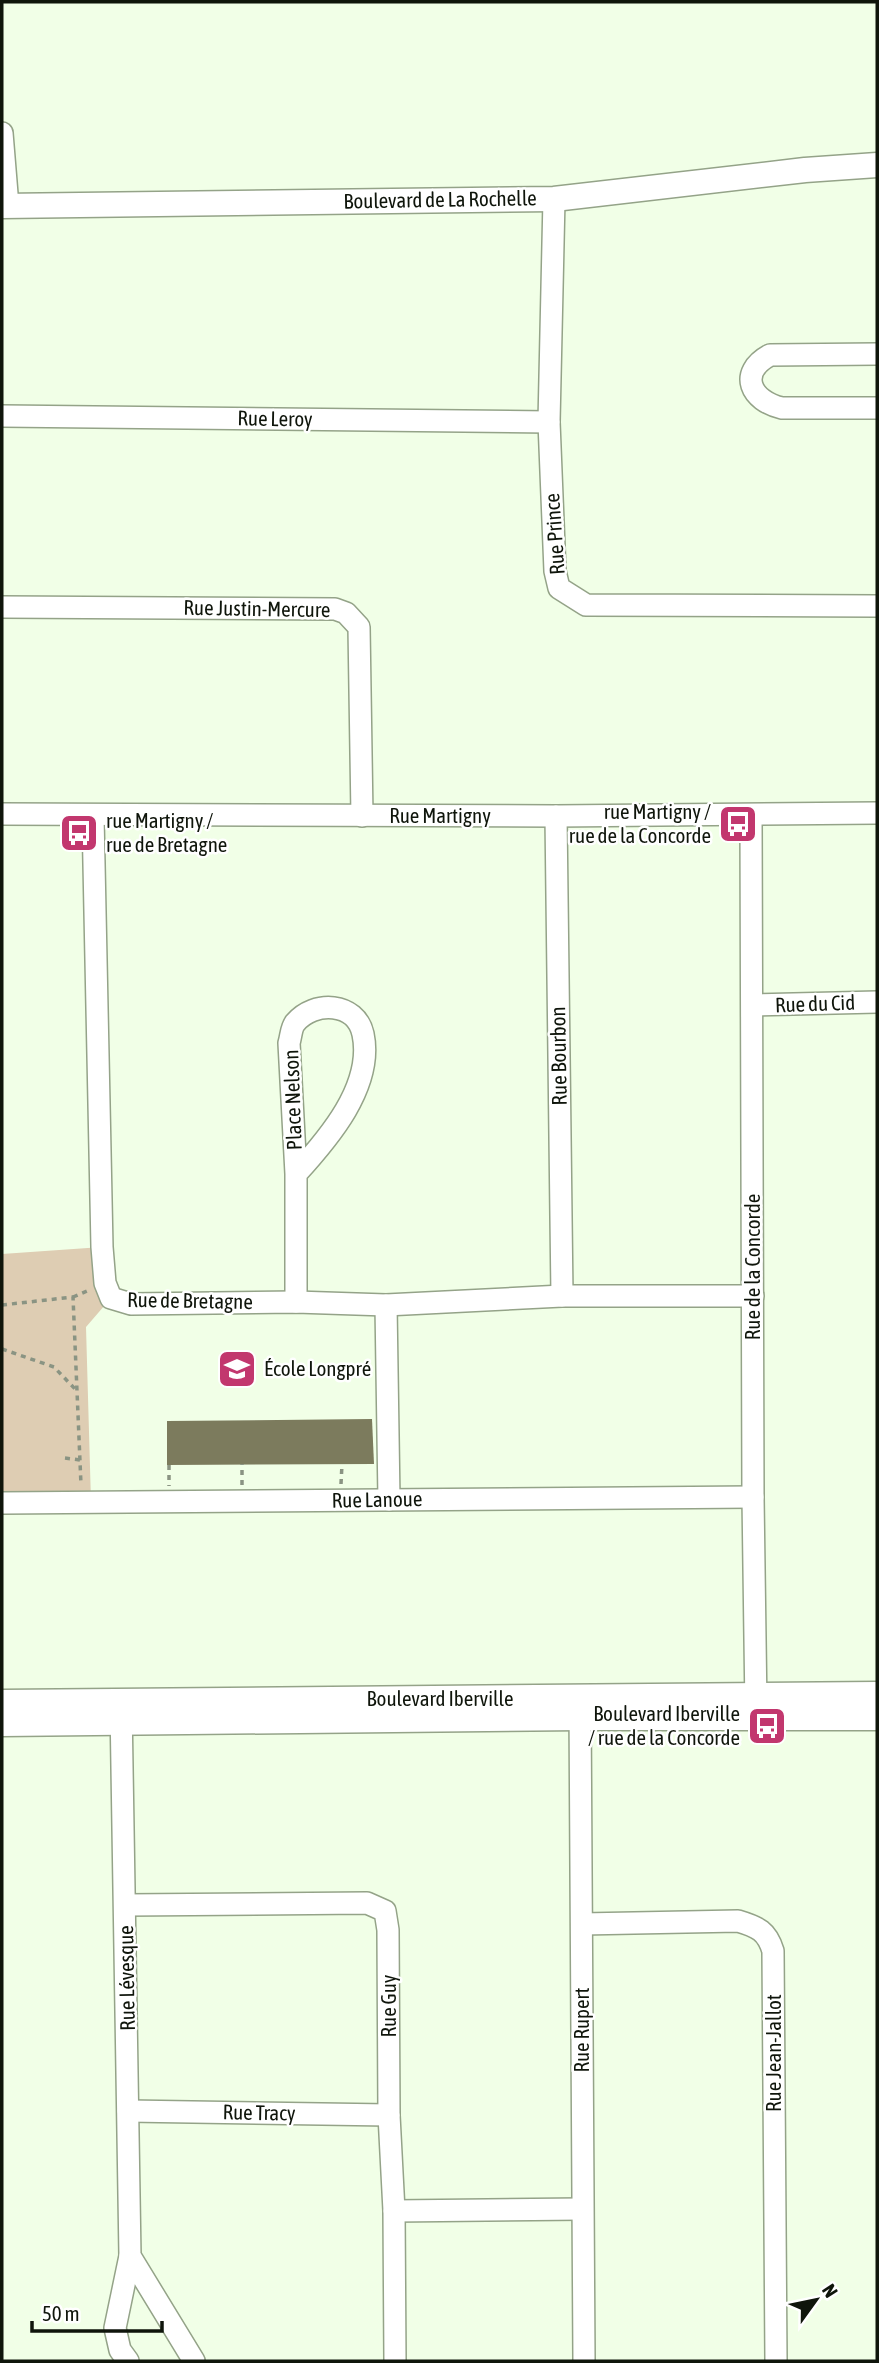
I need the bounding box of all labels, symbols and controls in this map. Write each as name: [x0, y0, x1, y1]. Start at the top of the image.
street label: Boulevard de La Rochelle: [343, 185, 537, 213]
street label: Rue Leroy: [237, 405, 313, 431]
street label: Rue Prince: [539, 492, 569, 576]
street label: Rue Justin-Mercure: [183, 595, 331, 621]
place label: rue Martigny / rue de la Concorde: [569, 799, 711, 847]
street label: Rue Martigny: [389, 803, 491, 827]
bus stop icon: rue Martigny / rue de la Concorde: [717, 803, 759, 845]
place label: rue Martigny / rue de Bretagne: [106, 808, 227, 856]
bus stop icon: rue Martigny / rue de Bretagne: [58, 812, 100, 854]
street label: Rue du Cid: [774, 990, 855, 1016]
street label: Rue Bourbon: [545, 1006, 571, 1106]
street label: Place Nelson: [278, 1049, 306, 1151]
street label: Rue de la Concorde: [740, 1194, 764, 1340]
street label: Rue de Bretagne: [127, 1287, 253, 1313]
school or university icon: École Longpré: [216, 1348, 258, 1390]
place label: École Longpré: [264, 1356, 371, 1380]
street label: Rue Lanoue: [331, 1486, 423, 1512]
street label: Boulevard Iberville: [367, 1686, 513, 1710]
place label: Boulevard Iberville / rue de la Concorde: [588, 1701, 740, 1749]
bus stop icon: Boulevard Iberville / rue de la Concorde: [746, 1705, 788, 1747]
street label: Rue Lévesque: [113, 1925, 139, 2031]
street label: Rue Guy: [376, 1974, 400, 2037]
street label: Rue Rupert: [569, 1987, 593, 2073]
street label: Rue Jean-Jallot: [761, 1994, 785, 2112]
street label: Rue Tracy: [222, 2099, 296, 2125]
north arrow: [781, 2265, 851, 2335]
text: N: [818, 2280, 843, 2301]
scale bar: [32, 2290, 161, 2334]
text: 50 m: [42, 2301, 80, 2325]

